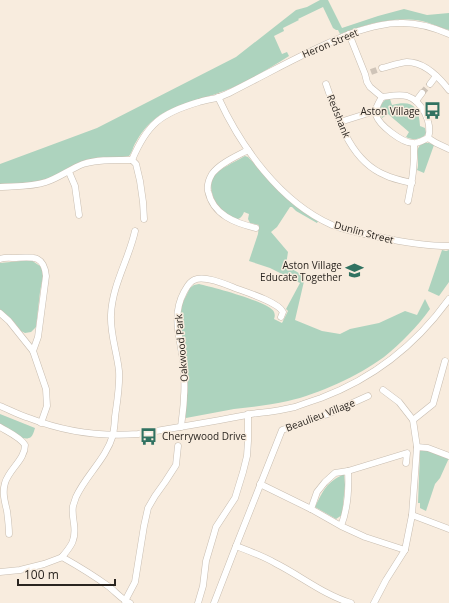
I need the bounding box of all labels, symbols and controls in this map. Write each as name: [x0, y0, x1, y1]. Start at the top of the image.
street label: Heron Street: [300, 25, 361, 61]
street label: Redshank: [324, 92, 354, 141]
bus stop icon: Aston Village: [423, 101, 443, 121]
place label: Aston Village: [360, 104, 420, 118]
street label: Dunlin Street: [333, 217, 396, 247]
place label: Aston Village Educate Together: [260, 258, 342, 284]
school or university icon: Aston Village Educate Together: [345, 261, 365, 281]
street label: Oakwood Park: [171, 313, 191, 382]
street label: Beaulieu Village: [283, 395, 357, 435]
bus stop icon: Cherrywood Drive: [139, 426, 159, 446]
place label: Cherrywood Drive: [162, 429, 247, 443]
scale bar: [18, 561, 115, 587]
text: 100 m: [24, 566, 59, 583]

